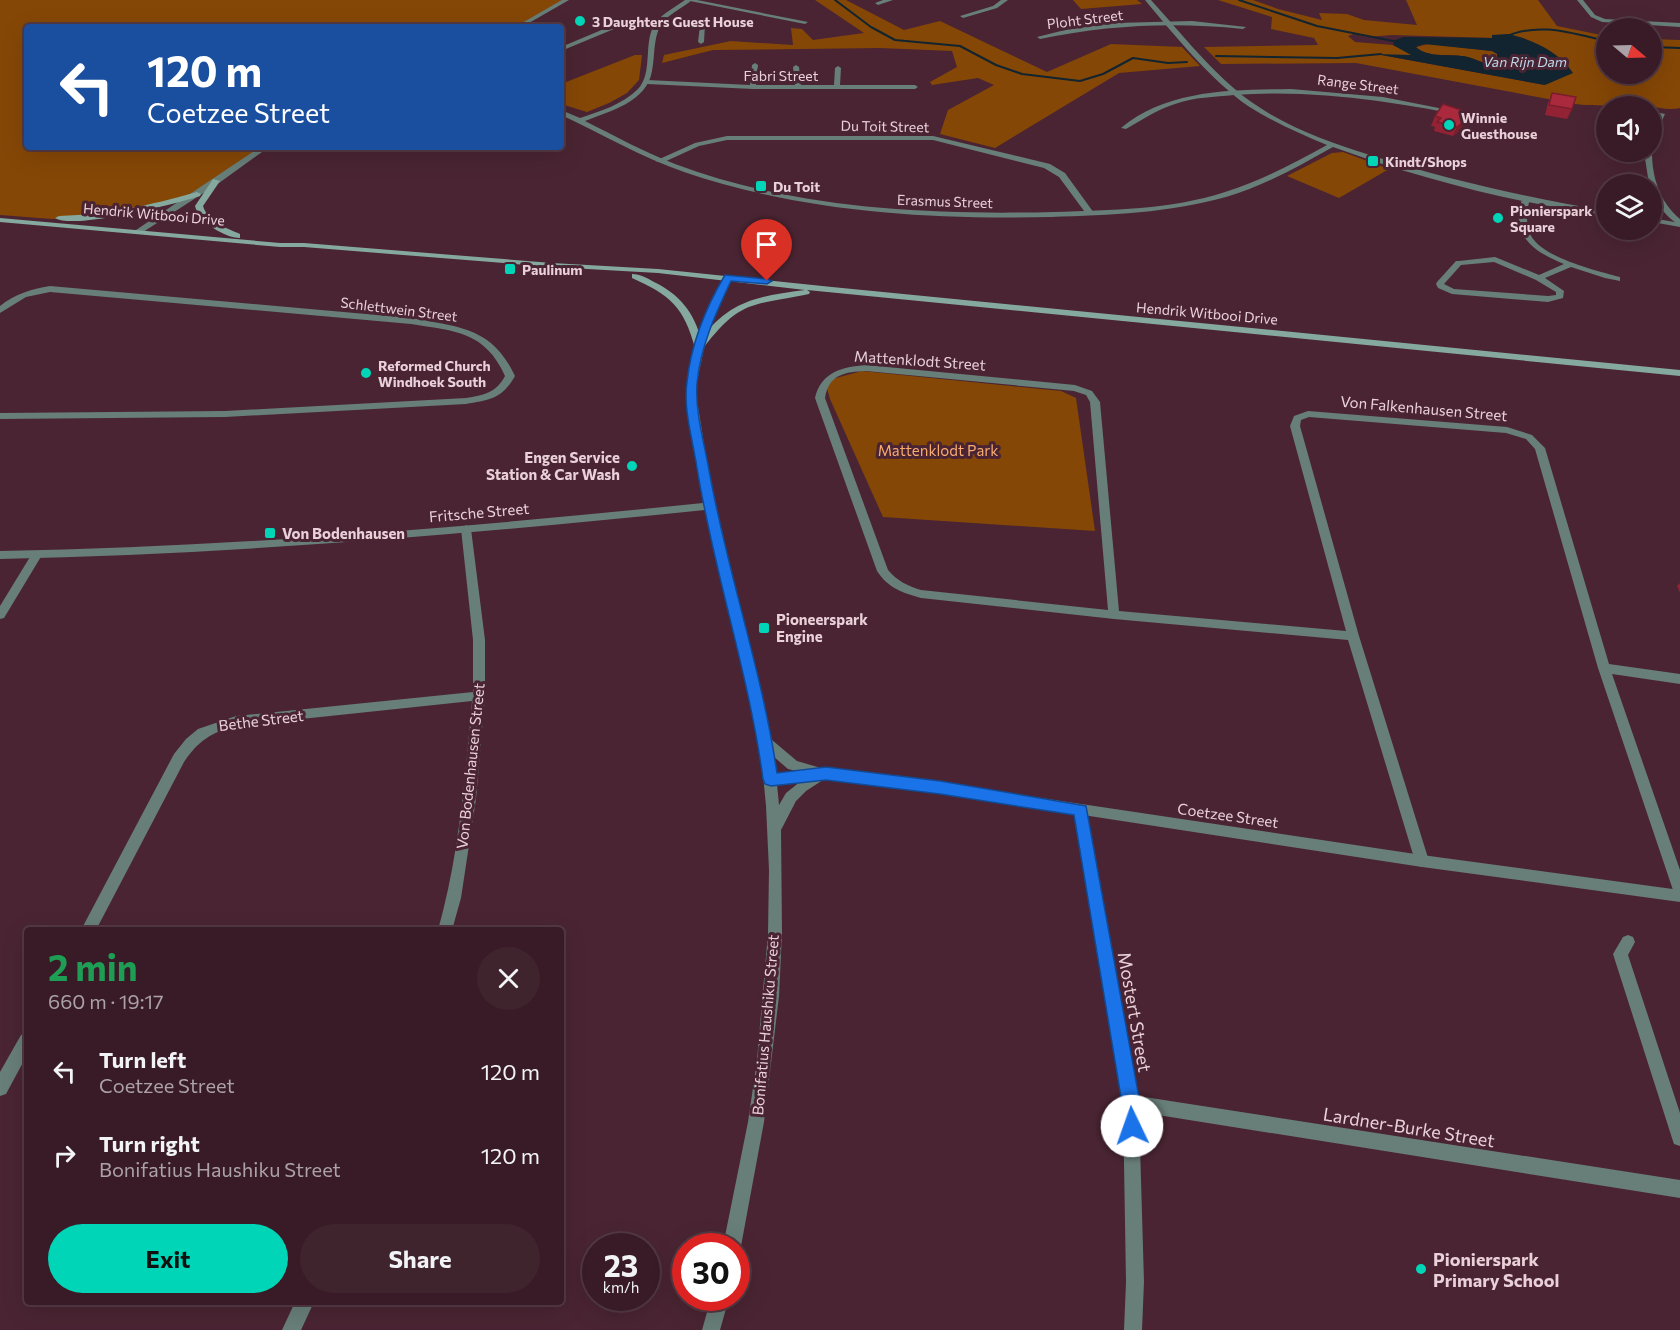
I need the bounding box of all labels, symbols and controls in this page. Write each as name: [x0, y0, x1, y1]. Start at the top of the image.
street label: Ploht Street: [1046, 6, 1124, 32]
place label: 3 Daughters Guest House: [592, 13, 754, 30]
marker: 3 Daughters Guest House: [573, 14, 587, 28]
north arrow: [1596, 18, 1662, 84]
map controls: [1596, 18, 1662, 240]
text: 120 m: [147, 44, 262, 96]
icon: left: [48, 48, 126, 126]
water label: Van Rijn Dam: [1483, 53, 1567, 70]
street label: Fabri Street: [744, 67, 819, 84]
street label: Range Street: [1316, 71, 1400, 97]
text: Coetzee Street: [147, 96, 330, 129]
button: sound: [1596, 96, 1662, 162]
place label: Winnie Guesthouse: [1461, 109, 1537, 142]
street label: Du Toit Street: [841, 117, 930, 135]
marker: Winnie Guesthouse: [1442, 118, 1456, 132]
place label: Kindt/Shops: [1385, 153, 1467, 170]
marker: Kindt/Shops: [1366, 154, 1380, 168]
button: layers: [1596, 174, 1662, 240]
place label: Du Toit: [773, 178, 820, 195]
marker: Du Toit: [754, 179, 768, 193]
street label: Erasmus Street: [897, 191, 994, 211]
street label: Hendrik Witbooi Drive: [82, 199, 226, 229]
place label: Pionierspark Square: [1510, 202, 1592, 235]
marker: Pionierspark Square: [1491, 211, 1505, 225]
pin: [741, 219, 792, 281]
icon: arrive: [750, 228, 783, 261]
place label: Paulinum: [522, 261, 582, 278]
marker: Paulinum: [503, 262, 517, 276]
street label: Schlettwein Street: [340, 293, 459, 325]
street label: Hendrik Witbooi Drive: [1135, 298, 1279, 328]
street label: Mattenklodt Street: [854, 346, 986, 374]
place label: Reformed Church Windhoek South: [378, 357, 491, 390]
marker: Reformed Church Windhoek South: [359, 366, 373, 380]
street label: Von Falkenhausen Street: [1340, 392, 1508, 424]
park label: Mattenklodt Park: [878, 441, 998, 459]
place label: Engen Service Station & Car Wash: [486, 448, 620, 483]
marker: Engen Service Station & Car Wash: [625, 459, 639, 473]
street label: Fritsche Street: [428, 499, 530, 525]
place label: Von Bodenhausen: [282, 524, 405, 542]
marker: Von Bodenhausen: [263, 526, 277, 540]
place label: Pioneerspark Engine: [776, 610, 868, 645]
marker: Pioneerspark Engine: [757, 621, 771, 635]
street label: Von Bodenhausen Street: [452, 682, 488, 850]
street label: Bethe Street: [218, 706, 304, 734]
street label: Coetzee Street: [1176, 799, 1280, 831]
street label: Bonifatius Haushiku Street: [748, 934, 782, 1116]
text: 2 min: [48, 944, 138, 988]
button: close: [477, 947, 540, 1010]
street label: Mostert Street: [1114, 950, 1156, 1074]
text: 660 m · 19:17: [48, 989, 164, 1013]
text: Turn left: [99, 1046, 186, 1073]
icon: left: [48, 1055, 81, 1088]
text: 120 m: [481, 1058, 540, 1085]
text: Coetzee Street: [99, 1073, 235, 1097]
position arrow: [1100, 1094, 1164, 1158]
street label: Lardner-Burke Street: [1322, 1103, 1496, 1151]
text: Turn right: [99, 1130, 200, 1157]
icon: right: [48, 1139, 81, 1172]
text: 120 m: [481, 1142, 540, 1169]
text: Bonifatius Haushiku Street: [99, 1157, 341, 1181]
button: Exit: [48, 1224, 288, 1293]
button: Share: [300, 1224, 540, 1293]
speed limit sign: 30: [672, 1233, 750, 1311]
text: 23: [604, 1246, 638, 1283]
place label: Pionierspark Primary School: [1433, 1248, 1559, 1291]
marker: Pionierspark Primary School: [1414, 1262, 1428, 1276]
text: km/h: [603, 1278, 639, 1296]

